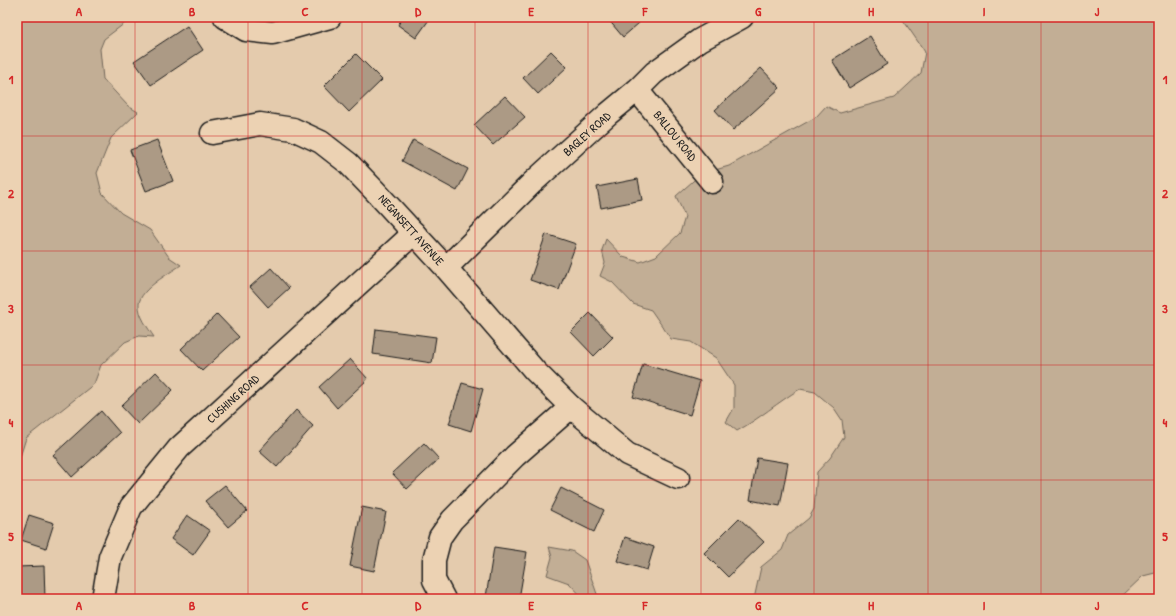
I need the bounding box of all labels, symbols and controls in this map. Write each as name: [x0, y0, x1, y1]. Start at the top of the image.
text: A: [76, 2, 83, 20]
text: B: [189, 2, 196, 20]
text: C: [301, 2, 309, 20]
text: D: [415, 2, 422, 20]
text: E: [528, 2, 534, 20]
text: F: [642, 2, 649, 20]
text: G: [755, 2, 762, 20]
text: H: [868, 2, 874, 20]
text: I: [982, 2, 986, 20]
text: J: [1095, 2, 1100, 20]
text: 1: [9, 70, 14, 88]
text: 1: [1163, 70, 1168, 88]
street label: BAGLEY ROAD: [559, 107, 615, 160]
street label: BALLOU ROAD: [650, 107, 701, 165]
text: 2: [8, 184, 15, 202]
text: 2: [1162, 184, 1169, 202]
street label: NEGANSETT AVENUE: [375, 190, 448, 270]
text: 3: [8, 299, 14, 317]
text: 3: [1162, 299, 1168, 317]
street label: CUSHING ROAD: [203, 370, 263, 427]
text: 4: [9, 413, 14, 431]
text: 4: [1163, 413, 1168, 431]
text: 5: [8, 527, 14, 545]
text: 5: [1162, 527, 1168, 545]
text: A: [76, 596, 83, 614]
text: B: [189, 596, 196, 614]
text: C: [301, 596, 309, 614]
text: D: [415, 596, 422, 614]
text: E: [528, 596, 534, 614]
text: F: [642, 596, 649, 614]
text: G: [755, 596, 762, 614]
text: H: [868, 596, 874, 614]
text: I: [982, 596, 986, 614]
text: J: [1095, 596, 1100, 614]

